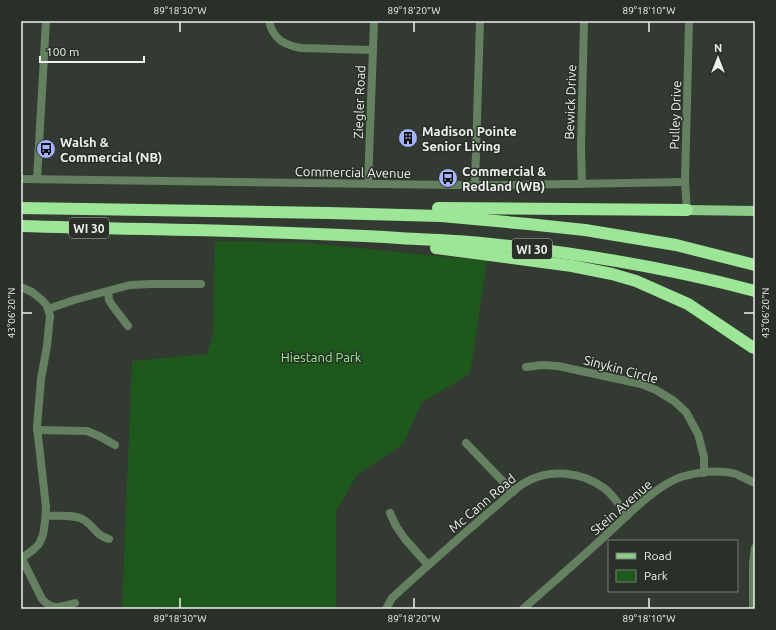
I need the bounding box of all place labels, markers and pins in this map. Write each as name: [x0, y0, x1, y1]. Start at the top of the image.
place label: Madison Pointe Senior Living: [422, 124, 517, 153]
building icon: Madison Pointe Senior Living: [397, 127, 419, 149]
place label: Walsh & Commercial (NB): [60, 135, 162, 165]
bus stop icon: Walsh & Commercial (NB): [35, 138, 57, 160]
place label: Commercial & Redland (WB): [462, 164, 546, 194]
bus stop icon: Commercial & Redland (WB): [437, 167, 459, 189]

